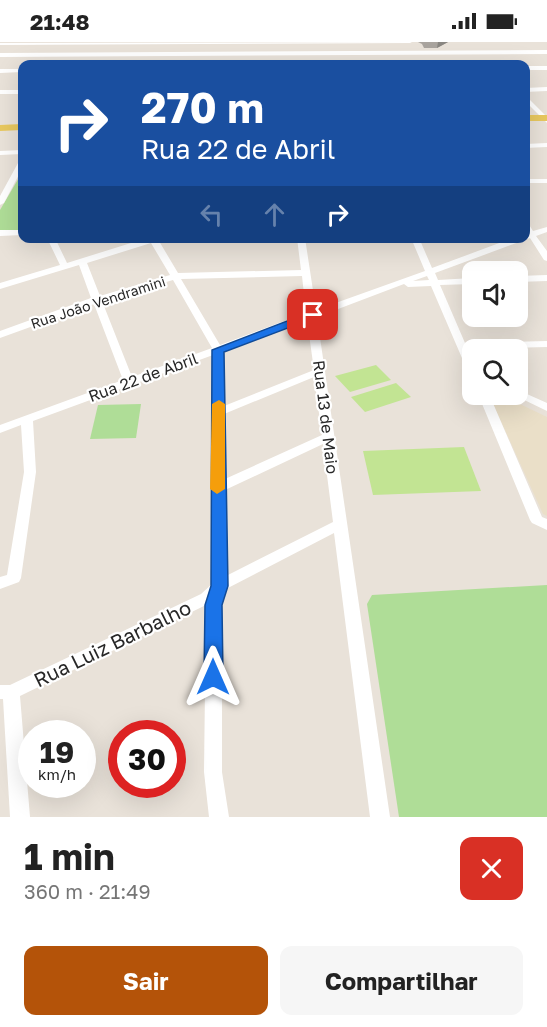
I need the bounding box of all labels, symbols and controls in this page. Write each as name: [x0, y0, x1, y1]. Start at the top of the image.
text: 21:48: [30, 8, 90, 35]
text: 270 m: [141, 82, 264, 132]
icon: right: [42, 84, 120, 162]
text: Rua 22 de Abril: [141, 133, 335, 165]
icon: left: [195, 198, 228, 231]
icon: ahead: [258, 198, 291, 231]
icon: right: [321, 198, 354, 231]
map controls: [462, 261, 528, 405]
button: sound: [462, 261, 528, 327]
street label: Rua João Vendramini: [28, 272, 168, 332]
pin: [287, 289, 338, 340]
icon: arrive: [296, 298, 329, 331]
button: search: [462, 339, 528, 405]
street label: Rua 22 de Abril: [85, 348, 201, 406]
street label: Rua 13 de Maio: [309, 359, 343, 475]
street label: Rua Luiz Barbalho: [29, 595, 195, 691]
position arrow: [181, 645, 245, 709]
speed limit sign: 30: [108, 720, 186, 798]
text: 19: [40, 734, 74, 770]
text: km/h: [38, 765, 76, 783]
text: 1 min: [24, 835, 115, 878]
button: close: [460, 837, 523, 900]
text: 360 m · 21:49: [24, 879, 151, 903]
button: Sair: [24, 946, 268, 1015]
button: Compartilhar: [280, 946, 523, 1015]

